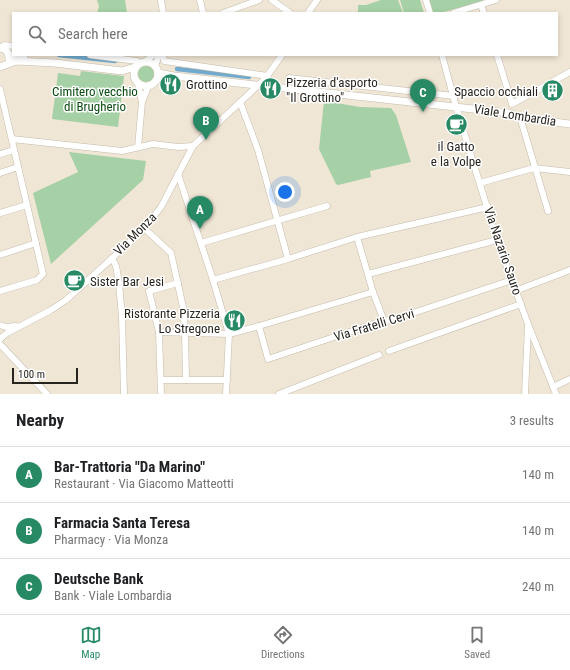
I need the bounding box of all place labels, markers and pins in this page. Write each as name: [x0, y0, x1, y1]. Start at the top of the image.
restaurant icon: Grottino: [158, 71, 184, 97]
place label: Pizzeria d'asporto "Il Grottino": [286, 75, 378, 105]
restaurant icon: Pizzeria d'asporto "Il Grottino": [258, 76, 284, 102]
place label: Grottino: [186, 77, 228, 92]
building icon: Spaccio occhiali: [540, 78, 566, 104]
pin: C: [410, 79, 436, 112]
place label: Spaccio occhiali: [454, 84, 538, 99]
pin: B: [193, 107, 219, 140]
cafe icon: il Gatto e la Volpe: [443, 111, 469, 137]
place label: il Gatto e la Volpe: [431, 139, 481, 169]
pin: A: [187, 196, 213, 229]
cafe icon: Sister Bar Jesi: [62, 268, 88, 294]
place label: Sister Bar Jesi: [90, 274, 164, 289]
place label: Ristorante Pizzeria Lo Stregone: [124, 306, 220, 336]
restaurant icon: Ristorante Pizzeria Lo Stregone: [222, 307, 248, 333]

